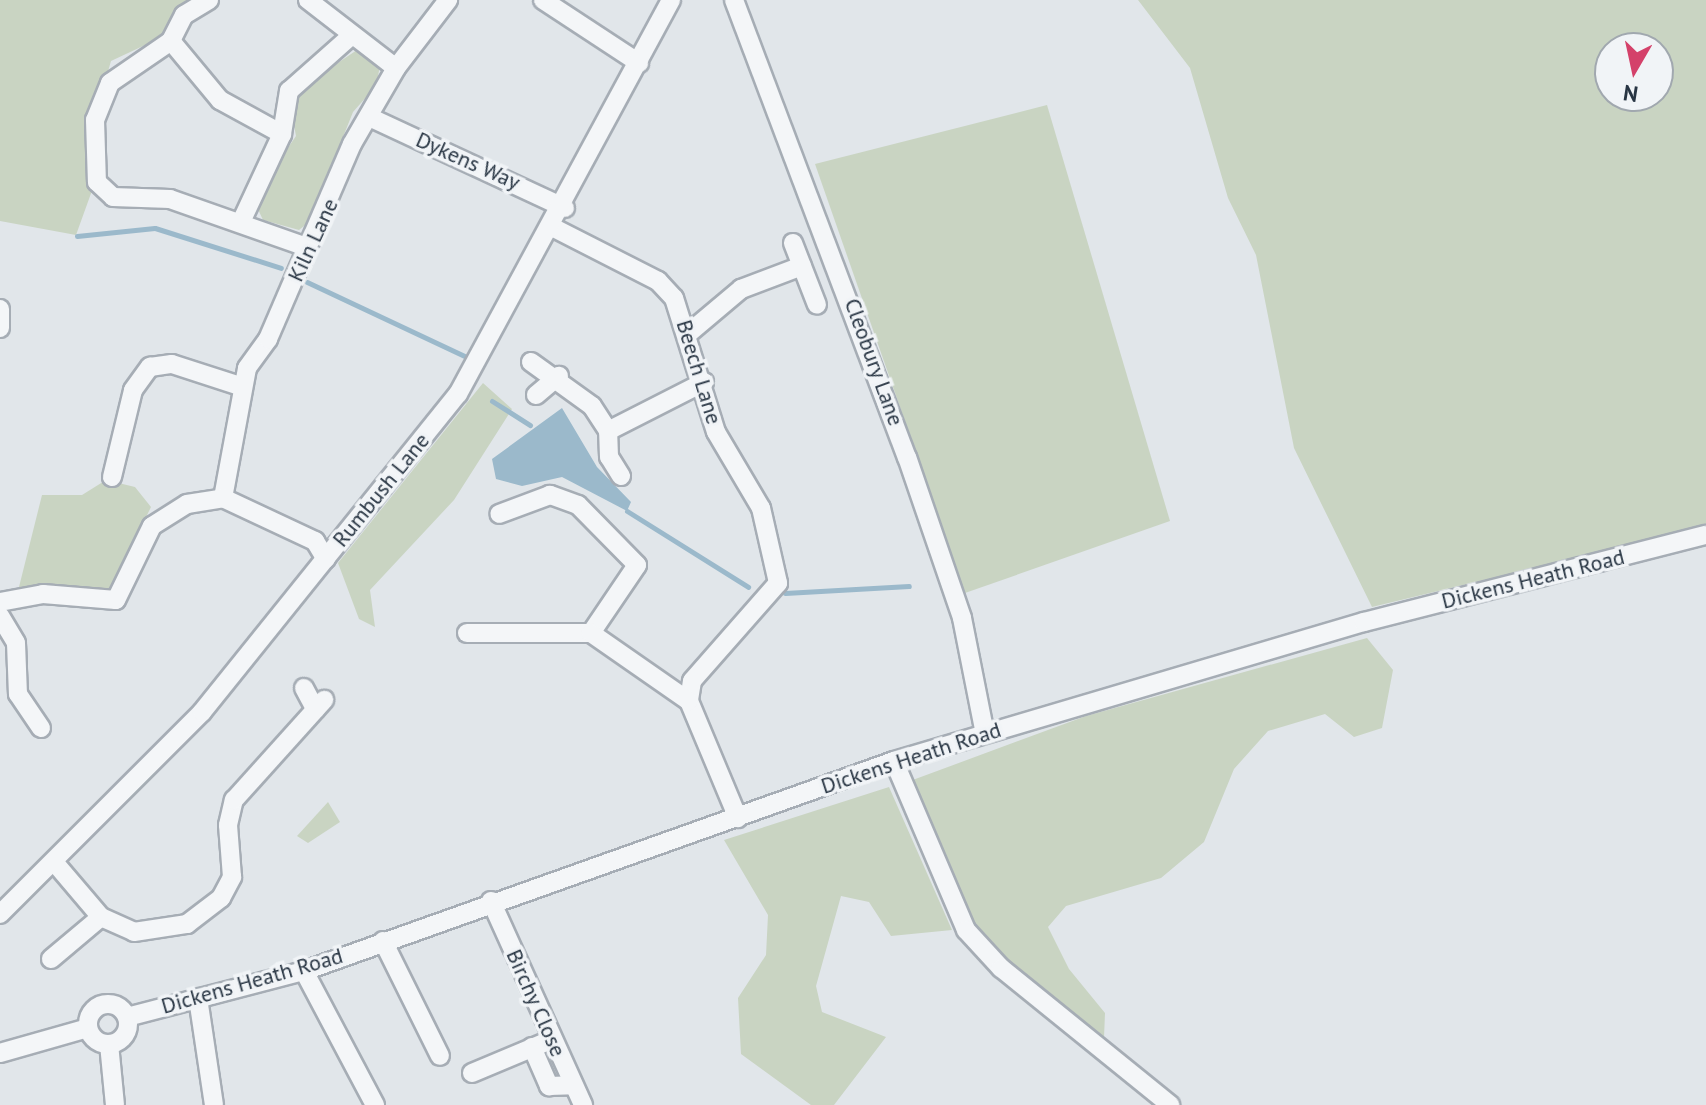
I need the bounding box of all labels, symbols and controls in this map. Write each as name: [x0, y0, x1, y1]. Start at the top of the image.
north arrow: [1594, 32, 1674, 112]
text: N: [1621, 79, 1640, 109]
street label: Dykens Way: [412, 126, 524, 196]
street label: Kiln Lane: [282, 194, 344, 286]
street label: Cleobury Lane: [839, 294, 909, 430]
street label: Beech Lane: [671, 317, 727, 427]
street label: Rumbush Lane: [327, 428, 435, 552]
street label: Dickens Heath Road: [1439, 543, 1627, 615]
street label: Dickens Heath Road: [818, 716, 1004, 800]
street label: Dickens Heath Road: [158, 942, 346, 1020]
street label: Birchy Close: [500, 945, 572, 1061]

